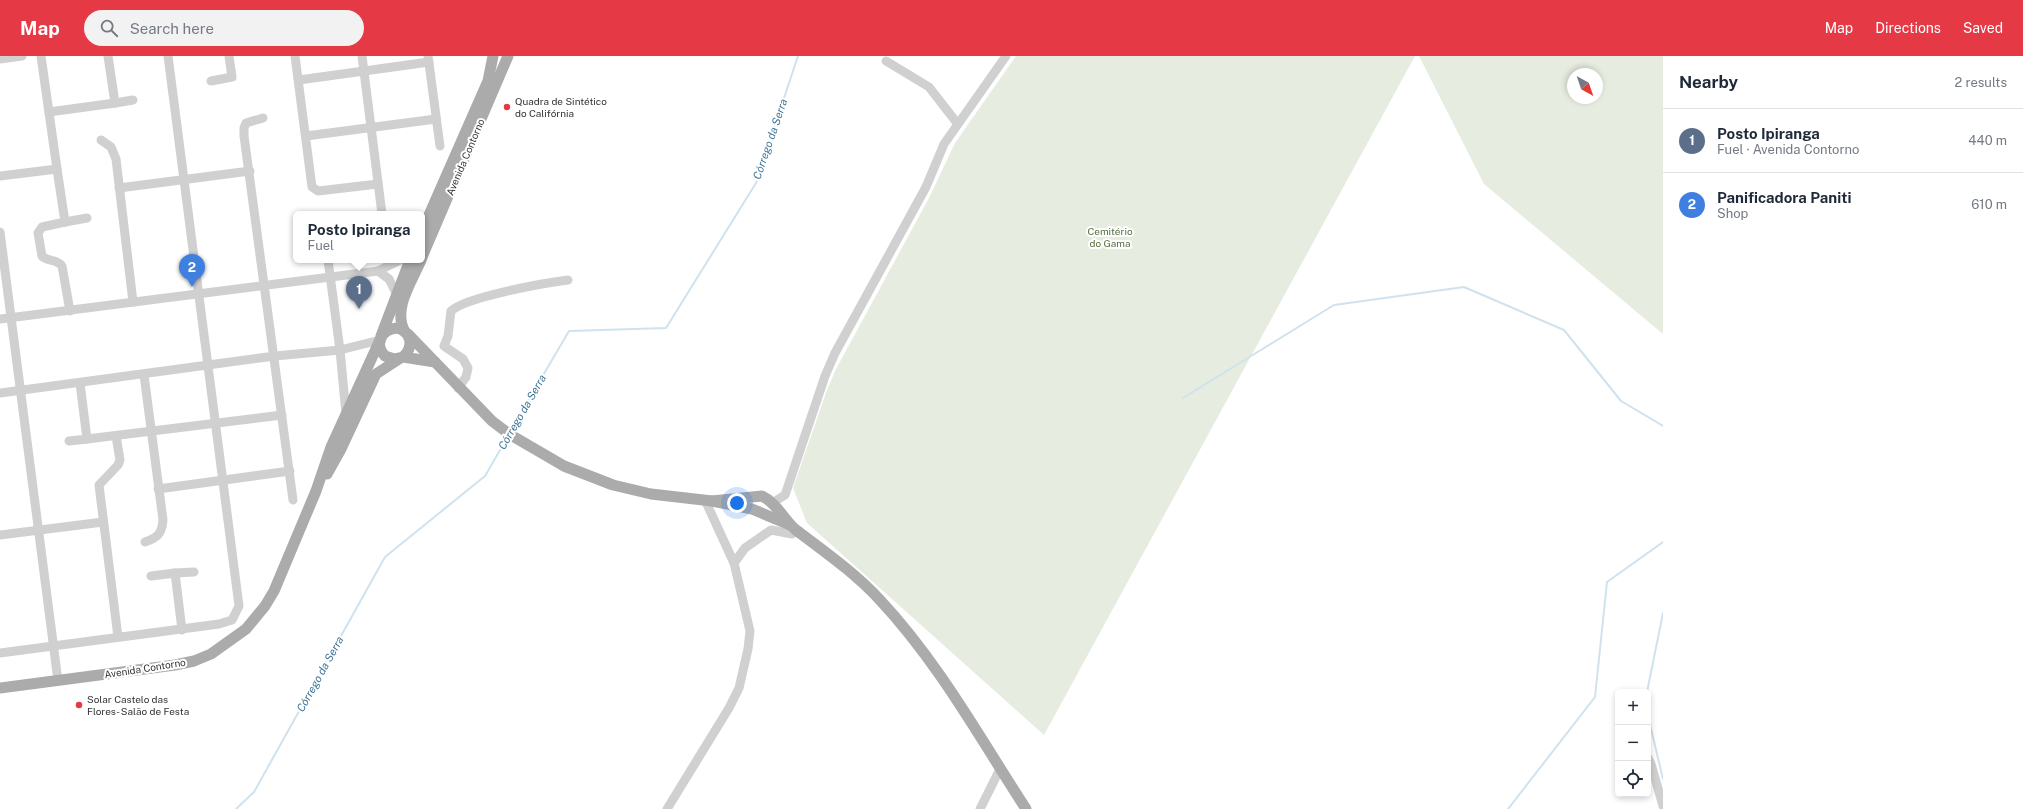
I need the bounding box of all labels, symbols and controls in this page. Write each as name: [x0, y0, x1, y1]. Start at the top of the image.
search box: [84, 10, 364, 46]
text: Map: [20, 17, 60, 39]
icon: search: [98, 17, 120, 39]
text: Search here: [130, 20, 214, 37]
text: Map: [1825, 20, 1853, 36]
text: Directions: [1875, 20, 1941, 36]
text: Saved: [1963, 20, 2003, 36]
north arrow: [1567, 68, 1603, 104]
text: Nearby: [1679, 72, 1738, 92]
text: 2 results: [1955, 75, 2007, 90]
place label: Quadra de Sintético do Califórnia: [515, 95, 607, 119]
water label: Córrego da Serra: [751, 97, 789, 181]
marker: Quadra de Sintético do Califórnia: [502, 102, 512, 112]
street label: Avenida Contorno: [443, 117, 487, 197]
text: Posto Ipiranga: [1717, 125, 1820, 142]
text: 1: [1689, 133, 1695, 148]
text: 440 m: [1968, 133, 2007, 148]
text: Fuel · Avenida Contorno: [1717, 142, 1859, 157]
text: Panificadora Paniti: [1717, 189, 1851, 206]
text: 2: [1688, 197, 1696, 212]
text: 610 m: [1971, 197, 2007, 212]
text: Shop: [1717, 206, 1748, 221]
popup: [293, 211, 425, 263]
text: Posto Ipiranga: [308, 221, 410, 238]
park label: Cemitério do Gama: [1087, 225, 1133, 249]
text: Fuel: [308, 238, 334, 253]
pin: 2: [179, 254, 205, 287]
pin: 1: [346, 276, 372, 309]
water label: Córrego da Serra: [496, 372, 548, 451]
your location: [727, 493, 747, 513]
water label: Córrego da Serra: [294, 634, 346, 714]
street label: Avenida Contorno: [104, 656, 187, 680]
map controls: [1615, 689, 1651, 797]
button: +: [1615, 689, 1651, 725]
place label: Solar Castelo das Flores- Salão de Festa: [87, 693, 189, 717]
marker: Solar Castelo das Flores- Salão de Festa: [74, 700, 84, 710]
button: −: [1615, 725, 1651, 761]
button: locate: [1615, 761, 1651, 797]

